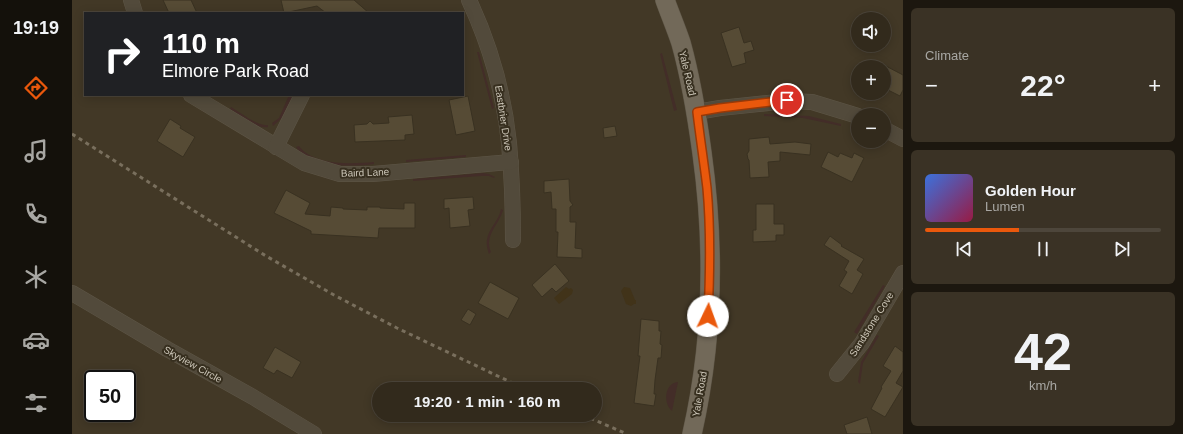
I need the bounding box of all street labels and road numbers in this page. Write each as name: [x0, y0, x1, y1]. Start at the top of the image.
street label: Yale Road: [677, 49, 698, 97]
street label: Eastbrier Drive: [493, 85, 514, 152]
street label: Baird Lane: [341, 166, 390, 179]
street label: Sandstone Cove: [847, 290, 896, 359]
street label: Skyview Circle: [162, 344, 224, 385]
street label: Yale Road: [690, 370, 709, 418]

